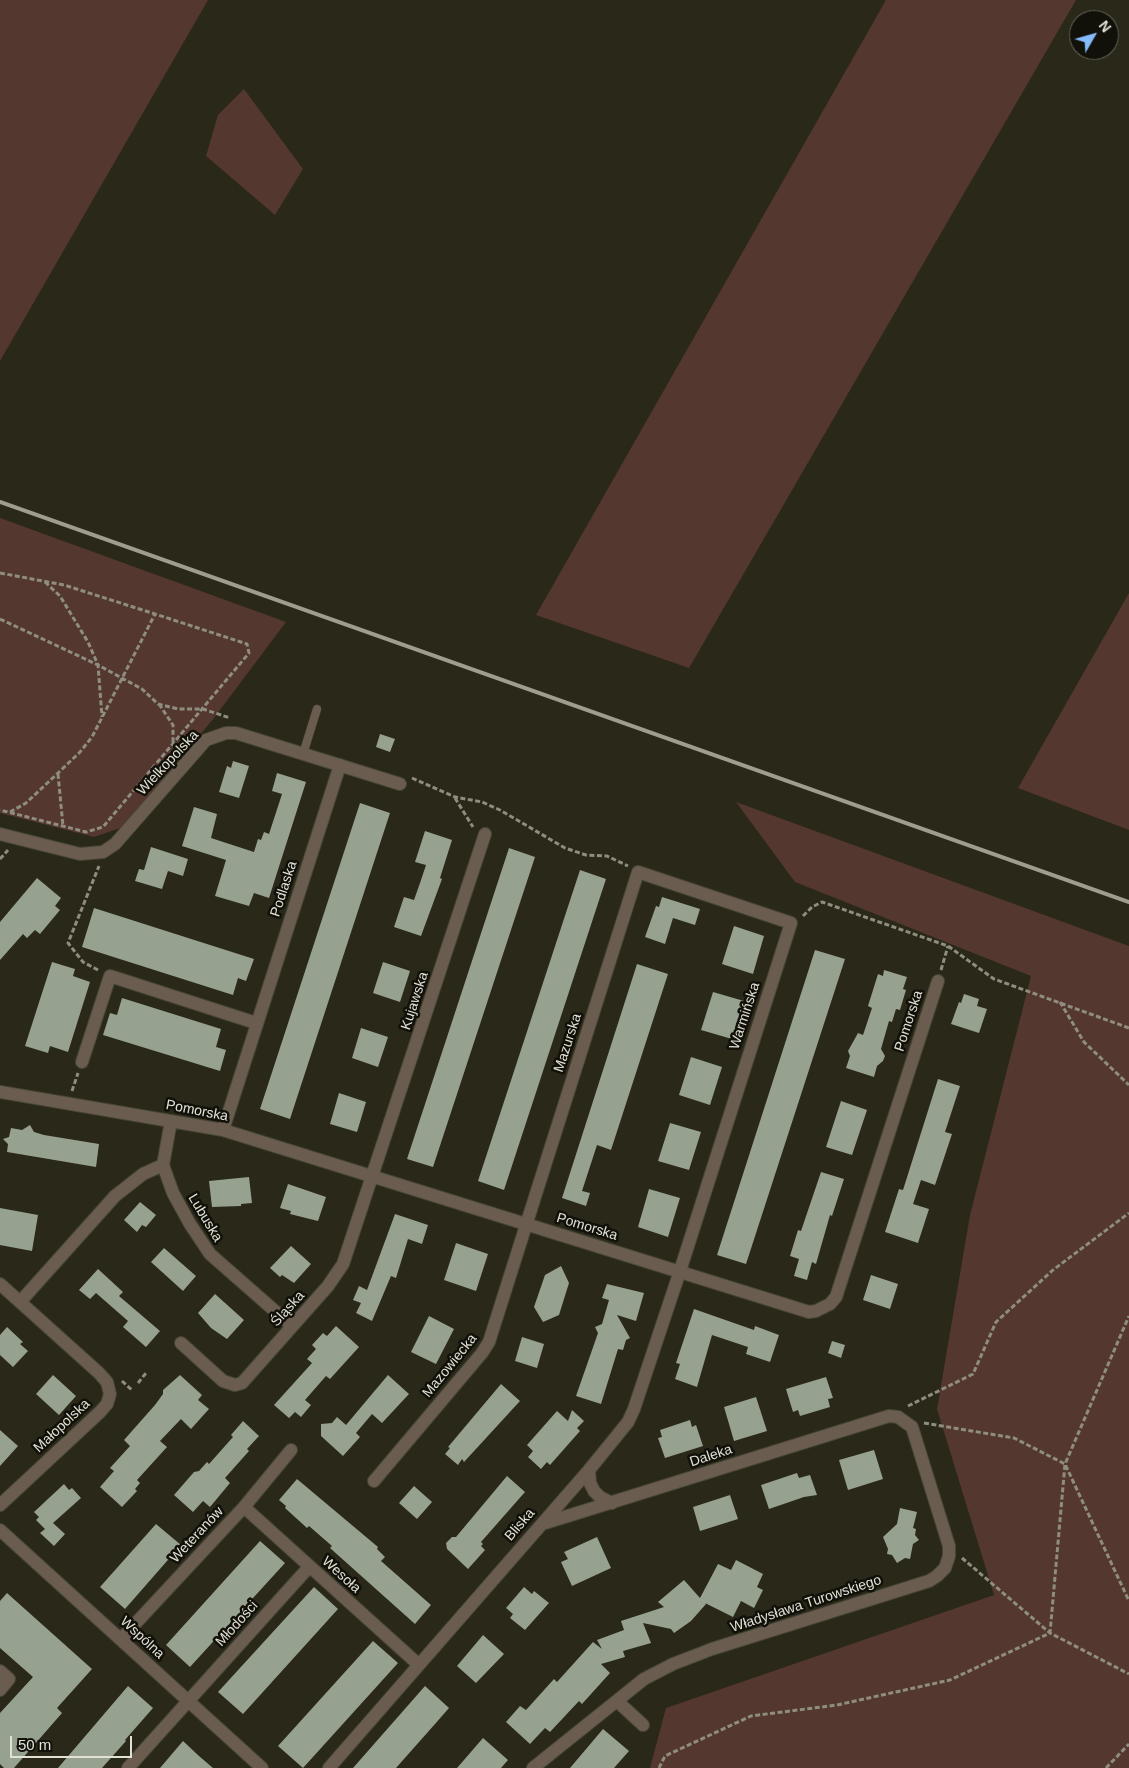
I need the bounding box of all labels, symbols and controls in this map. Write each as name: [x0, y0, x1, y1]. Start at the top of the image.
north arrow: [1069, 10, 1119, 60]
text: N: [1096, 17, 1114, 35]
street label: Wielkopolska: [134, 727, 202, 799]
street label: Podlaska: [267, 859, 301, 919]
street label: Kujawska: [398, 970, 432, 1032]
street label: Warmińska: [726, 980, 764, 1052]
street label: Pomorska: [891, 988, 927, 1054]
street label: Mazurska: [551, 1012, 585, 1074]
street label: Pomorska: [164, 1097, 230, 1125]
street label: Lubuska: [184, 1191, 226, 1245]
street label: Pomorska: [554, 1210, 620, 1244]
street label: Śląska: [268, 1288, 308, 1330]
street label: Mazowiecka: [419, 1331, 481, 1401]
street label: Małopolska: [30, 1396, 94, 1456]
street label: Daleka: [688, 1441, 734, 1471]
street label: Weteranów: [167, 1503, 227, 1567]
street label: Bliska: [501, 1505, 539, 1545]
street label: Wesoła: [318, 1553, 364, 1597]
street label: Władysława Turowskiego: [729, 1572, 883, 1636]
street label: Młodości: [212, 1598, 262, 1650]
street label: Wspólna: [116, 1613, 168, 1663]
scale bar: [12, 1726, 135, 1758]
text: 50 m: [18, 1736, 51, 1753]

